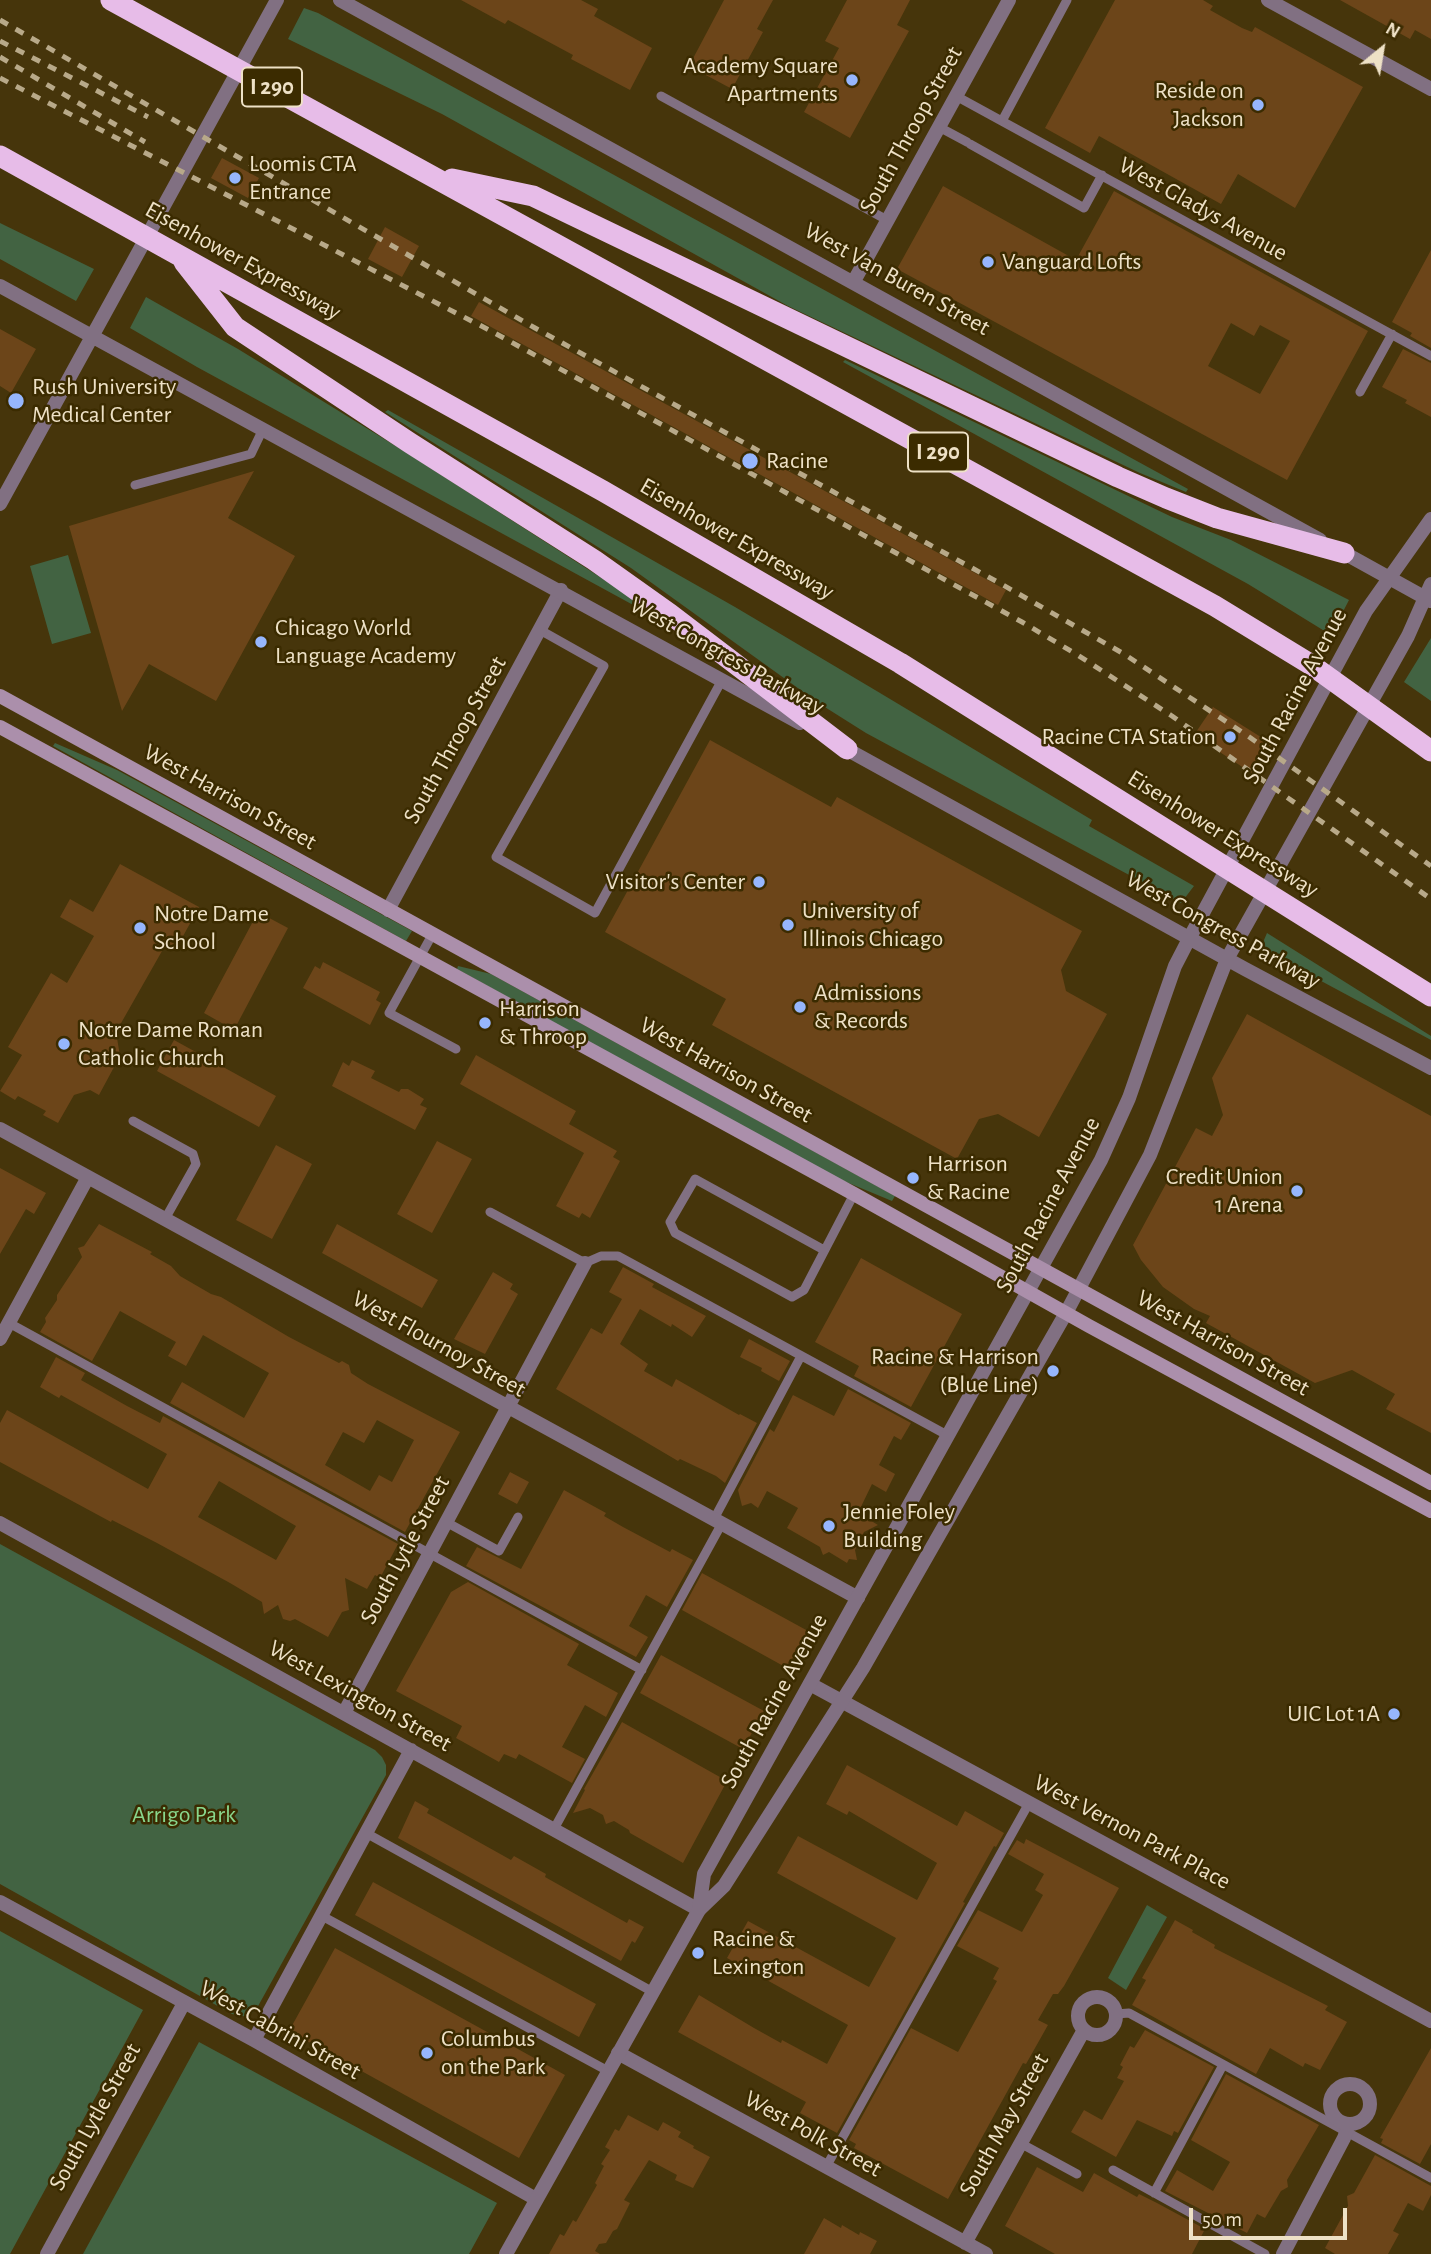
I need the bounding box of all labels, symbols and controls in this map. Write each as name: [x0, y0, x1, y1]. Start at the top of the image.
north arrow: [1347, 14, 1417, 84]
text: N: [1382, 19, 1403, 42]
street label: South Throop Street: [853, 41, 969, 219]
place label: Academy Square Apartments: [683, 52, 838, 108]
road number: I 290: [242, 68, 302, 106]
marker: Academy Square Apartments: [844, 72, 860, 88]
place label: Reside on Jackson: [1154, 77, 1244, 133]
marker: Reside on Jackson: [1250, 97, 1266, 113]
place label: Loomis CTA Entrance: [249, 150, 357, 206]
street label: West Gladys Avenue: [1114, 151, 1292, 267]
marker: Loomis CTA Entrance: [227, 170, 243, 186]
street label: Eisenhower Expressway: [140, 195, 346, 327]
street label: West Van Buren Street: [799, 216, 995, 342]
place label: Vanguard Lofts: [1002, 248, 1141, 276]
marker: Vanguard Lofts: [980, 254, 996, 270]
place label: Rush University Medical Center: [32, 373, 176, 429]
marker: Rush University Medical Center: [6, 391, 26, 411]
road number: I 290: [908, 432, 968, 472]
place label: Racine: [766, 447, 828, 475]
marker: Racine: [740, 451, 760, 471]
street label: Eisenhower Expressway: [635, 472, 839, 606]
street label: West Congress Parkway: [625, 590, 829, 722]
street label: South Racine Avenue: [1236, 603, 1354, 789]
place label: Chicago World Language Academy: [275, 614, 456, 670]
marker: Chicago World Language Academy: [253, 634, 269, 650]
street label: South Throop Street: [397, 651, 513, 829]
place label: Racine CTA Station: [1041, 723, 1216, 751]
marker: Racine CTA Station: [1222, 729, 1238, 745]
street label: West Harrison Street: [138, 738, 322, 856]
street label: Eisenhower Expressway: [1122, 764, 1324, 904]
street label: West Congress Parkway: [1121, 864, 1325, 996]
place label: Visitor's Center: [605, 868, 745, 896]
marker: Visitor's Center: [751, 874, 767, 890]
place label: University of Illinois Chicago: [802, 897, 943, 953]
place label: Notre Dame School: [154, 900, 269, 956]
marker: University of Illinois Chicago: [780, 917, 796, 933]
marker: Notre Dame School: [132, 920, 148, 936]
place label: Admissions & Records: [814, 979, 921, 1035]
place label: Harrison & Throop: [499, 995, 587, 1051]
marker: Admissions & Records: [792, 999, 808, 1015]
street label: West Harrison Street: [634, 1011, 818, 1129]
marker: Harrison & Throop: [477, 1015, 493, 1031]
place label: Notre Dame Roman Catholic Church: [78, 1016, 263, 1072]
marker: Notre Dame Roman Catholic Church: [56, 1036, 72, 1052]
street label: South Racine Avenue: [989, 1112, 1107, 1298]
place label: Harrison & Racine: [927, 1150, 1010, 1206]
place label: Credit Union 1 Arena: [1166, 1163, 1283, 1219]
marker: Harrison & Racine: [905, 1170, 921, 1186]
marker: Credit Union 1 Arena: [1289, 1183, 1305, 1199]
street label: West Flournoy Street: [347, 1284, 531, 1404]
street label: West Harrison Street: [1131, 1284, 1315, 1402]
place label: Racine & Harrison (Blue Line): [871, 1343, 1039, 1399]
marker: Racine & Harrison (Blue Line): [1045, 1363, 1061, 1379]
street label: South Lytle Street: [354, 1471, 456, 1629]
place label: Jennie Foley Building: [843, 1498, 955, 1554]
marker: Jennie Foley Building: [821, 1518, 837, 1534]
street label: South Racine Avenue: [714, 1609, 834, 1793]
street label: West Lexington Street: [264, 1634, 456, 1758]
place label: UIC Lot 1A: [1287, 1700, 1380, 1728]
marker: UIC Lot 1A: [1386, 1706, 1402, 1722]
street label: West Vernon Park Place: [1029, 1768, 1235, 1896]
park label: Arrigo Park: [132, 1801, 236, 1829]
place label: Racine & Lexington: [712, 1925, 804, 1981]
marker: Racine & Lexington: [690, 1945, 706, 1961]
street label: West Cabrini Street: [194, 1974, 366, 2086]
place label: Columbus on the Park: [441, 2025, 545, 2081]
street label: South Lytle Street: [43, 2038, 147, 2196]
marker: Columbus on the Park: [419, 2045, 435, 2061]
street label: South May Street: [953, 2048, 1055, 2202]
street label: West Polk Street: [739, 2084, 887, 2184]
scale bar: [1193, 2194, 1350, 2238]
text: 50 m: [1202, 2209, 1242, 2230]

